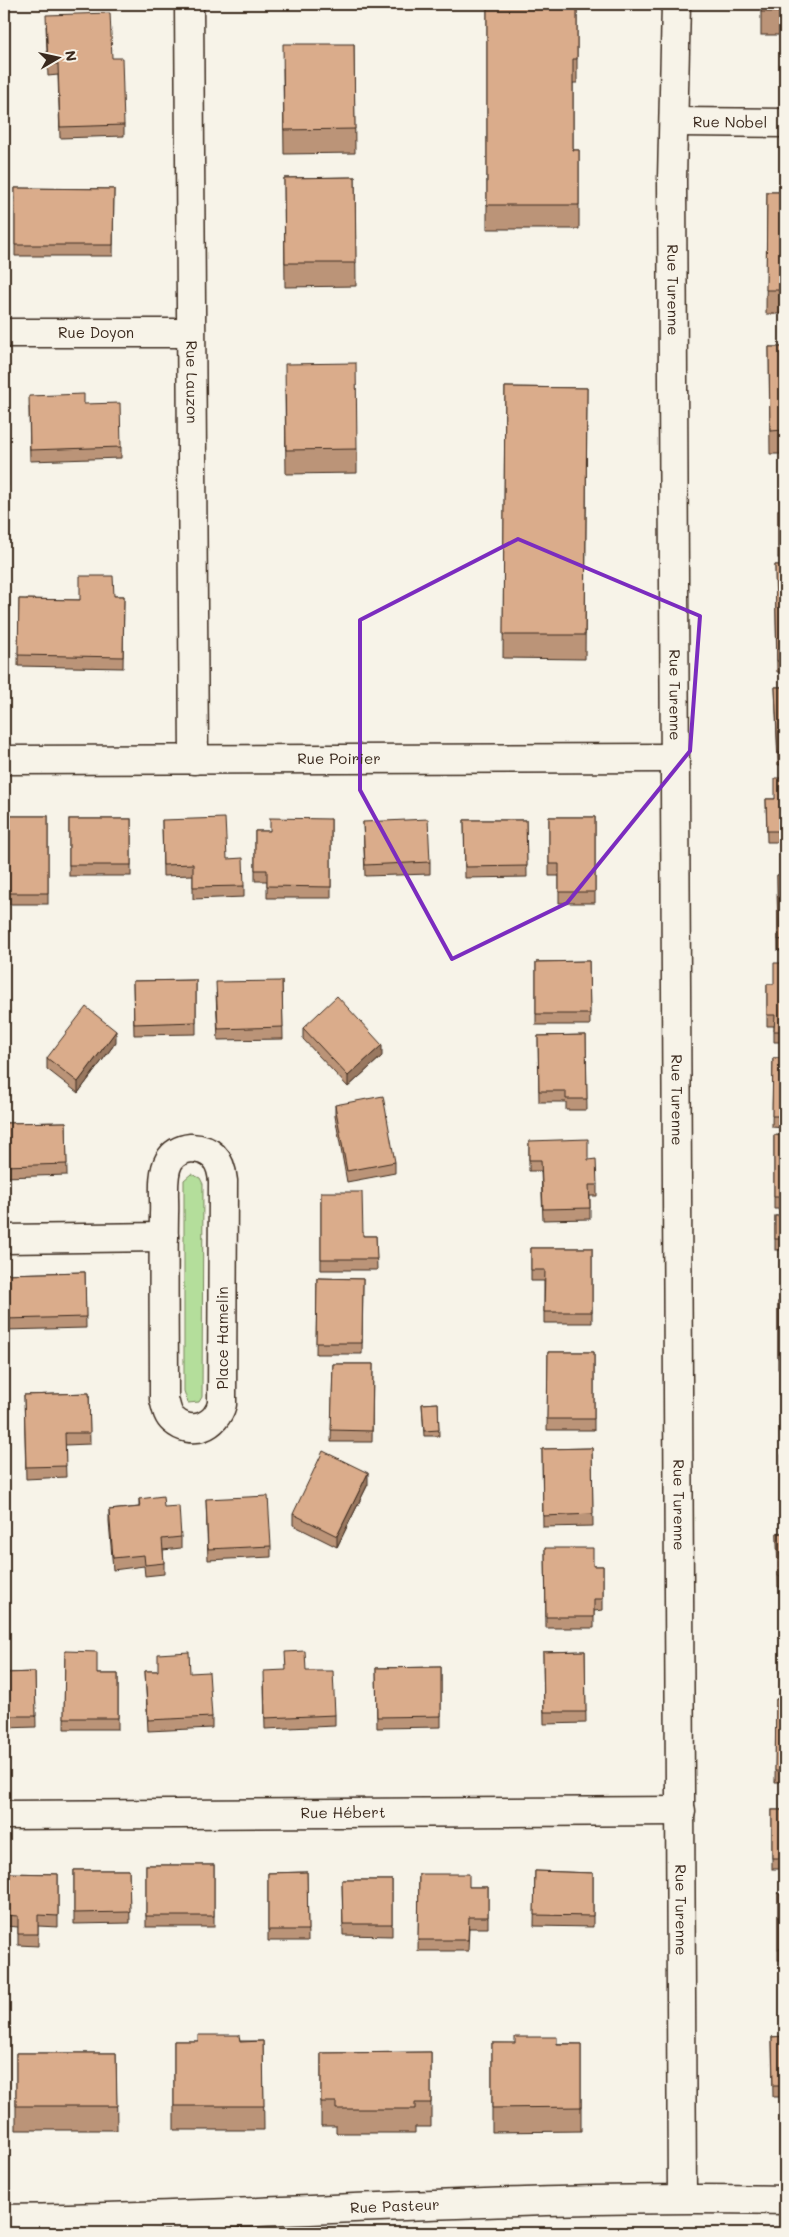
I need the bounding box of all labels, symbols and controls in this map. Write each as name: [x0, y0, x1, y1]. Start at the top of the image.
north arrow: [32, 32, 82, 82]
text: N: [61, 49, 82, 63]
street label: Rue Nobel: [693, 111, 767, 132]
street label: Rue Turenne: [663, 244, 684, 336]
street label: Rue Doyon: [58, 322, 134, 342]
street label: Rue Lauzon: [182, 340, 203, 424]
street label: Rue Turenne: [665, 649, 686, 741]
street label: Rue Poirier: [297, 748, 381, 768]
street label: Rue Turenne: [667, 1054, 688, 1146]
street label: Place Hamelin: [212, 1286, 232, 1390]
street label: Rue Turenne: [669, 1459, 690, 1551]
street label: Rue Hébert: [300, 1802, 386, 1822]
street label: Rue Turenne: [671, 1864, 692, 1956]
street label: Rue Pasteur: [350, 2194, 440, 2217]

